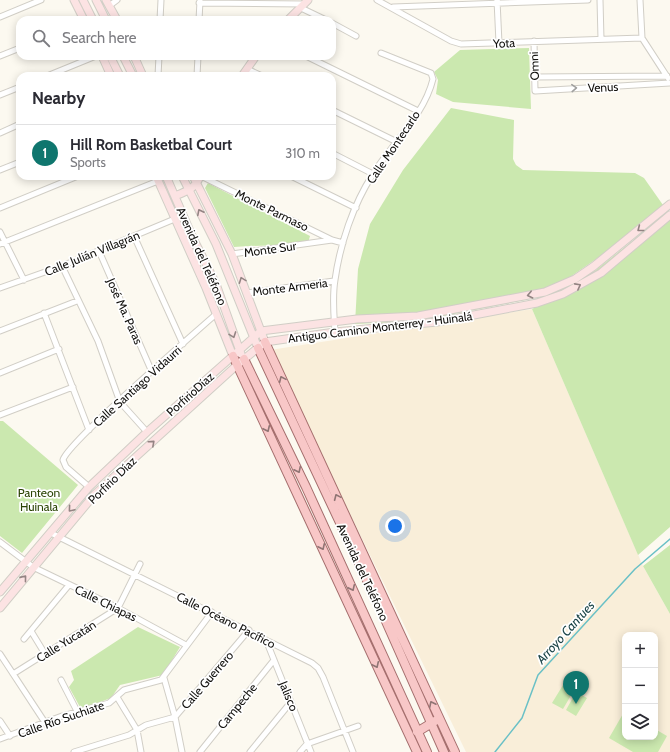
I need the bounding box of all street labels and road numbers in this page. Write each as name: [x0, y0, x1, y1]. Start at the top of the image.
street label: Yota: [492, 35, 516, 51]
street label: Omni: [526, 51, 542, 81]
street label: Venus: [587, 79, 619, 95]
street label: Calle Montecarlo: [363, 107, 423, 186]
street label: Monte Parmaso: [233, 186, 311, 234]
street label: Avenida del Teléfono: [174, 205, 231, 308]
street label: Calle Julián Villagrán: [42, 227, 142, 279]
street label: Monte Sur: [243, 238, 297, 260]
street label: José Ma. Paras: [103, 275, 146, 346]
street label: Monte Armeria: [252, 275, 329, 299]
street label: Antiguo Camino Monterrey - Huinalá: [287, 308, 473, 346]
street label: Calle Santiago Vidaurri: [90, 342, 184, 430]
street label: PorfirioDíaz: [163, 368, 217, 419]
street label: Porfirio Díaz: [85, 453, 140, 507]
street label: Avenida del Teléfono: [334, 521, 392, 624]
street label: Calle Chiapas: [73, 582, 140, 624]
street label: Calle Océano Pacífico: [174, 589, 278, 652]
street label: Calle Yucatán: [33, 617, 99, 665]
street label: Calle Guerrero: [178, 648, 236, 712]
street label: Jalisco: [276, 678, 302, 714]
street label: Campeche: [214, 680, 260, 732]
street label: Calle Río Suchiate: [16, 697, 106, 741]

